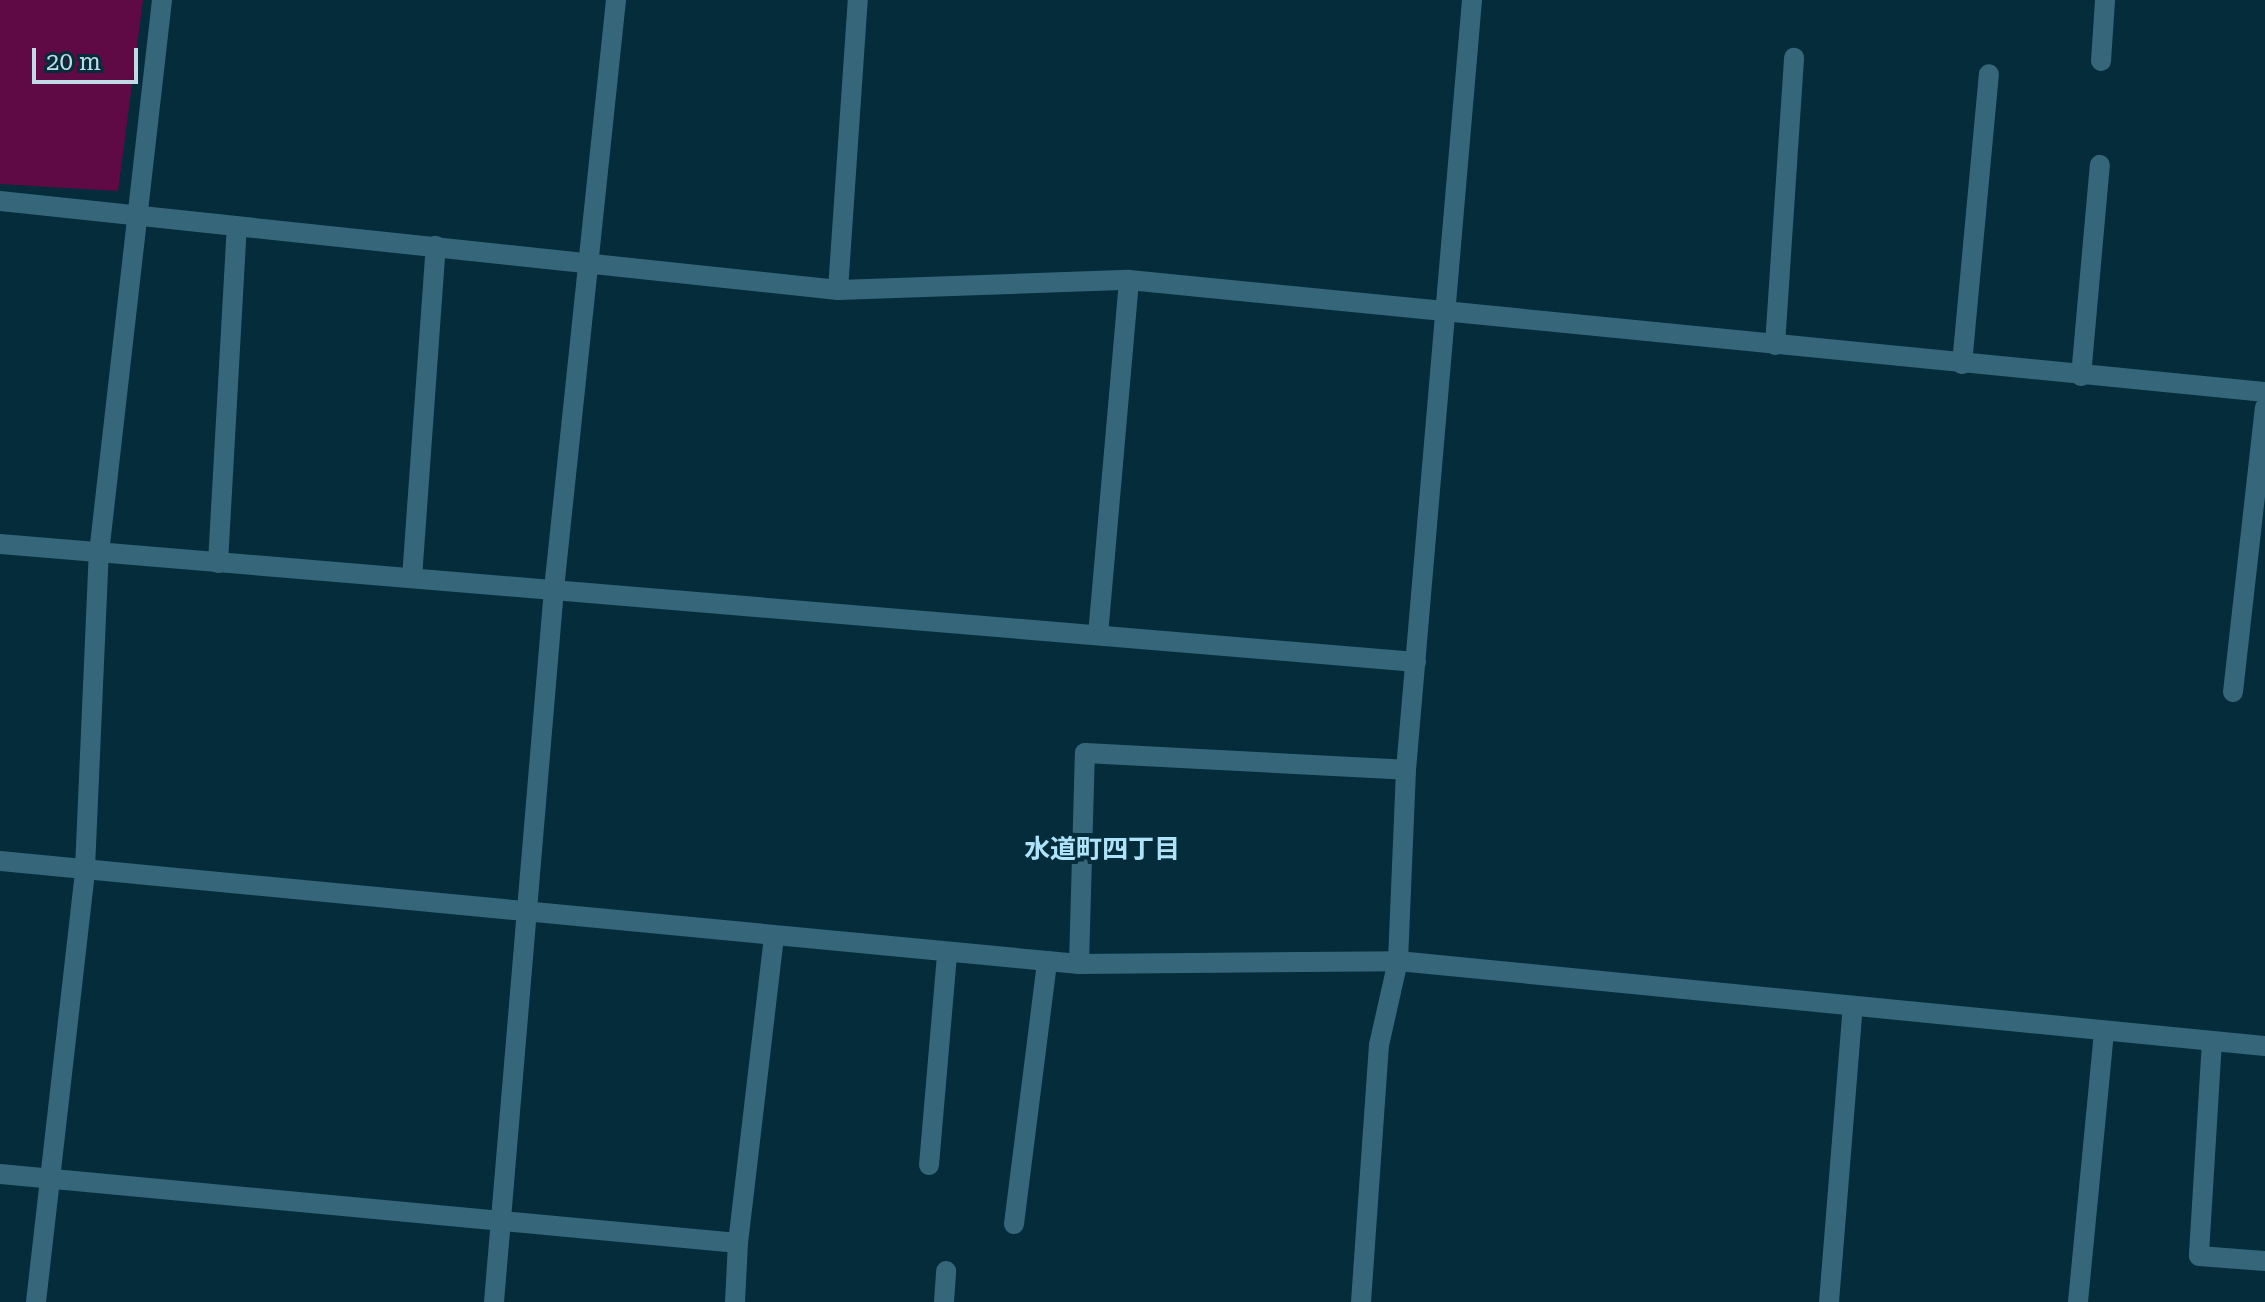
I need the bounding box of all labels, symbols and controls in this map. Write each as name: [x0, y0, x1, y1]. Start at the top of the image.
scale bar: [36, 32, 142, 82]
text: 20 m: [46, 48, 101, 76]
district label: 水道町四丁目: [1024, 834, 1180, 866]

